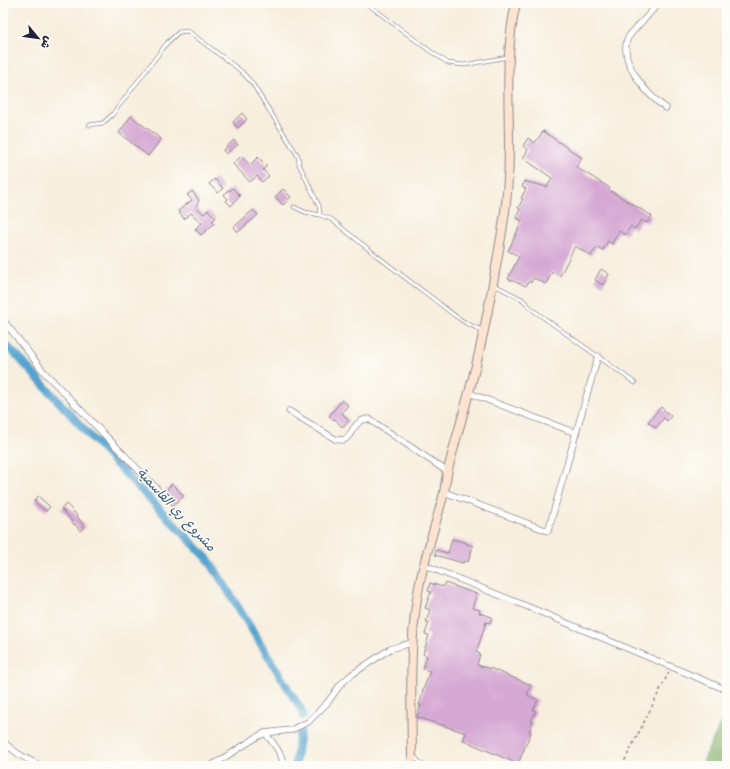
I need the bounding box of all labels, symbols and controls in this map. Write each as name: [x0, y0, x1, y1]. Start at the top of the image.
north arrow: [18, 18, 58, 58]
text: ش: [37, 34, 56, 52]
water label: مشروع ري القاسمية: [133, 464, 220, 556]

